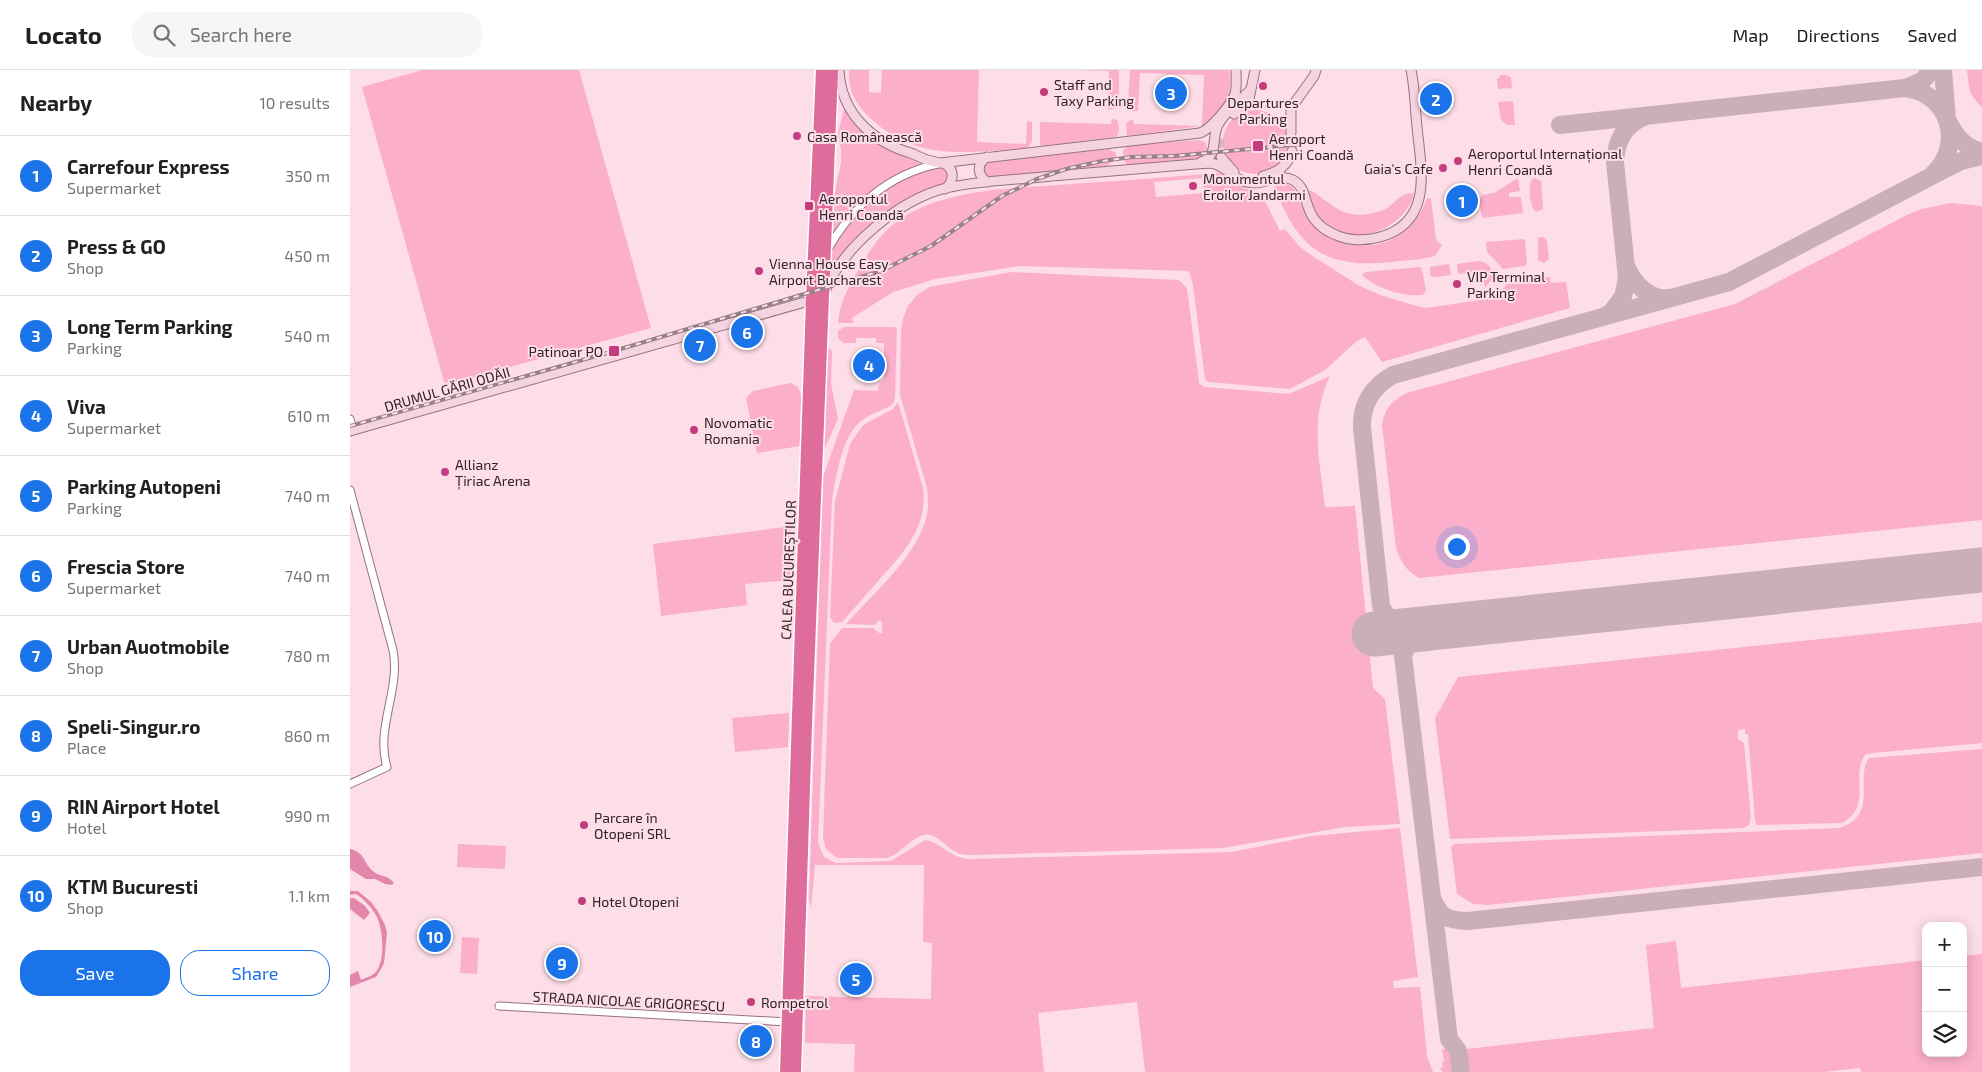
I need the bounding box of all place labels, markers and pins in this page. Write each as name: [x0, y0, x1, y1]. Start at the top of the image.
pin: 3: [1155, 74, 1187, 112]
place label: Staff and Taxy Parking: [1054, 76, 1134, 109]
marker: Departures Parking: [1257, 80, 1269, 92]
pin: 2: [1420, 80, 1452, 118]
marker: Staff and Taxy Parking: [1038, 86, 1050, 98]
place label: Departures Parking: [1227, 94, 1299, 127]
place label: Casa Românească: [807, 128, 922, 145]
marker: Casa Românească: [791, 130, 803, 142]
place label: Aeroport Henri Coandă: [1269, 130, 1354, 163]
marker: Aeroport Henri Coandă: [1251, 139, 1265, 153]
place label: Aeroportul Internațional Henri Coandă: [1468, 145, 1623, 178]
marker: Aeroportul Internațional Henri Coandă: [1452, 155, 1464, 167]
place label: Gaia's Cafe: [1364, 160, 1433, 177]
marker: Gaia's Cafe: [1437, 162, 1449, 174]
place label: Monumentul Eroilor Jandarmi: [1203, 170, 1306, 203]
marker: Monumentul Eroilor Jandarmi: [1187, 180, 1199, 192]
pin: 1: [1446, 182, 1478, 220]
place label: Aeroportul Henri Coandă: [819, 190, 904, 223]
marker: Aeroportul Henri Coandă: [803, 200, 815, 212]
place label: Vienna House Easy Airport Bucharest: [769, 255, 889, 288]
marker: Vienna House Easy Airport Bucharest: [753, 265, 765, 277]
place label: VIP Terminal Parking: [1467, 268, 1546, 301]
marker: VIP Terminal Parking: [1451, 278, 1463, 290]
pin: 6: [731, 313, 763, 351]
pin: 7: [684, 326, 716, 364]
place label: Patinoar PO: [528, 343, 603, 360]
marker: Patinoar PO: [607, 344, 621, 358]
pin: 4: [853, 346, 885, 384]
place label: Novomatic Romania: [704, 414, 773, 447]
marker: Novomatic Romania: [688, 424, 700, 436]
place label: Allianz Țiriac Arena: [455, 456, 531, 490]
marker: Allianz Țiriac Arena: [439, 466, 451, 478]
place label: Parcare în Otopeni SRL: [594, 809, 671, 842]
marker: Parcare în Otopeni SRL: [578, 819, 590, 831]
place label: Hotel Otopeni: [592, 893, 679, 910]
marker: Hotel Otopeni: [576, 895, 588, 907]
pin: 10: [419, 917, 451, 955]
pin: 9: [546, 944, 578, 982]
pin: 5: [840, 960, 872, 998]
place label: Rompetrol: [761, 994, 829, 1011]
marker: Rompetrol: [745, 996, 757, 1008]
pin: 8: [740, 1022, 772, 1060]

